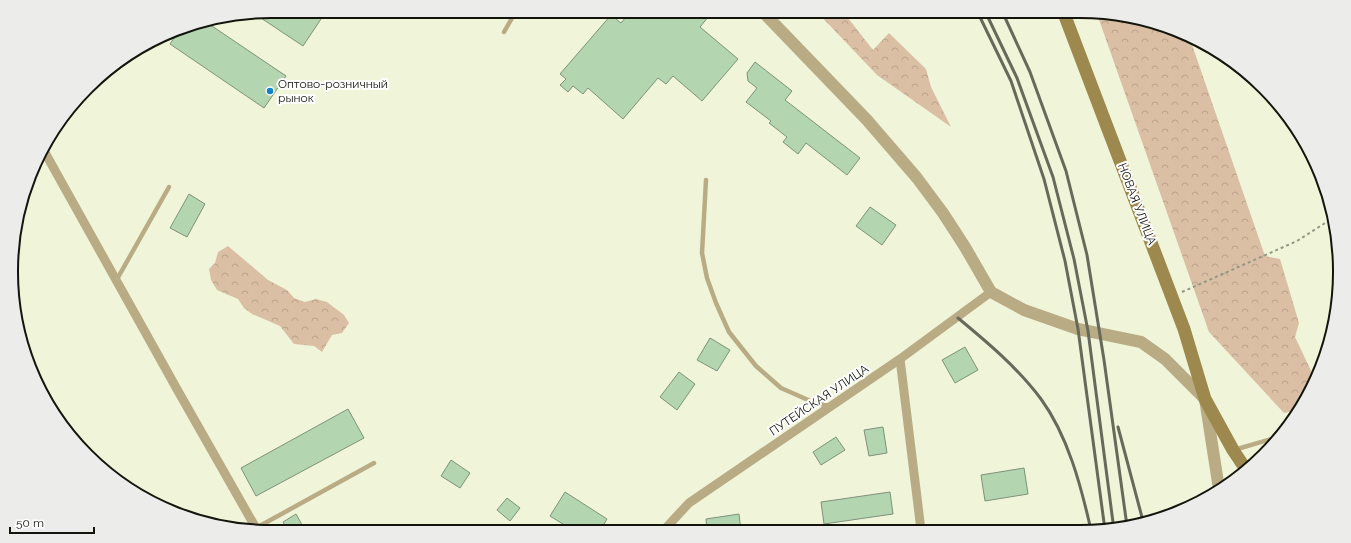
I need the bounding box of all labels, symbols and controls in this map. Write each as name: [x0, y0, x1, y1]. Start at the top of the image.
place label: Оптово-розничный рынок: [278, 77, 388, 105]
marker: Оптово-розничный рынок: [265, 86, 275, 96]
street label: НОВАЯ УЛИЦА: [1115, 161, 1159, 247]
street label: ПУТЕЙСКАЯ УЛИЦА: [767, 362, 871, 438]
scale bar: [10, 509, 94, 535]
text: 50 m: [16, 516, 44, 530]

